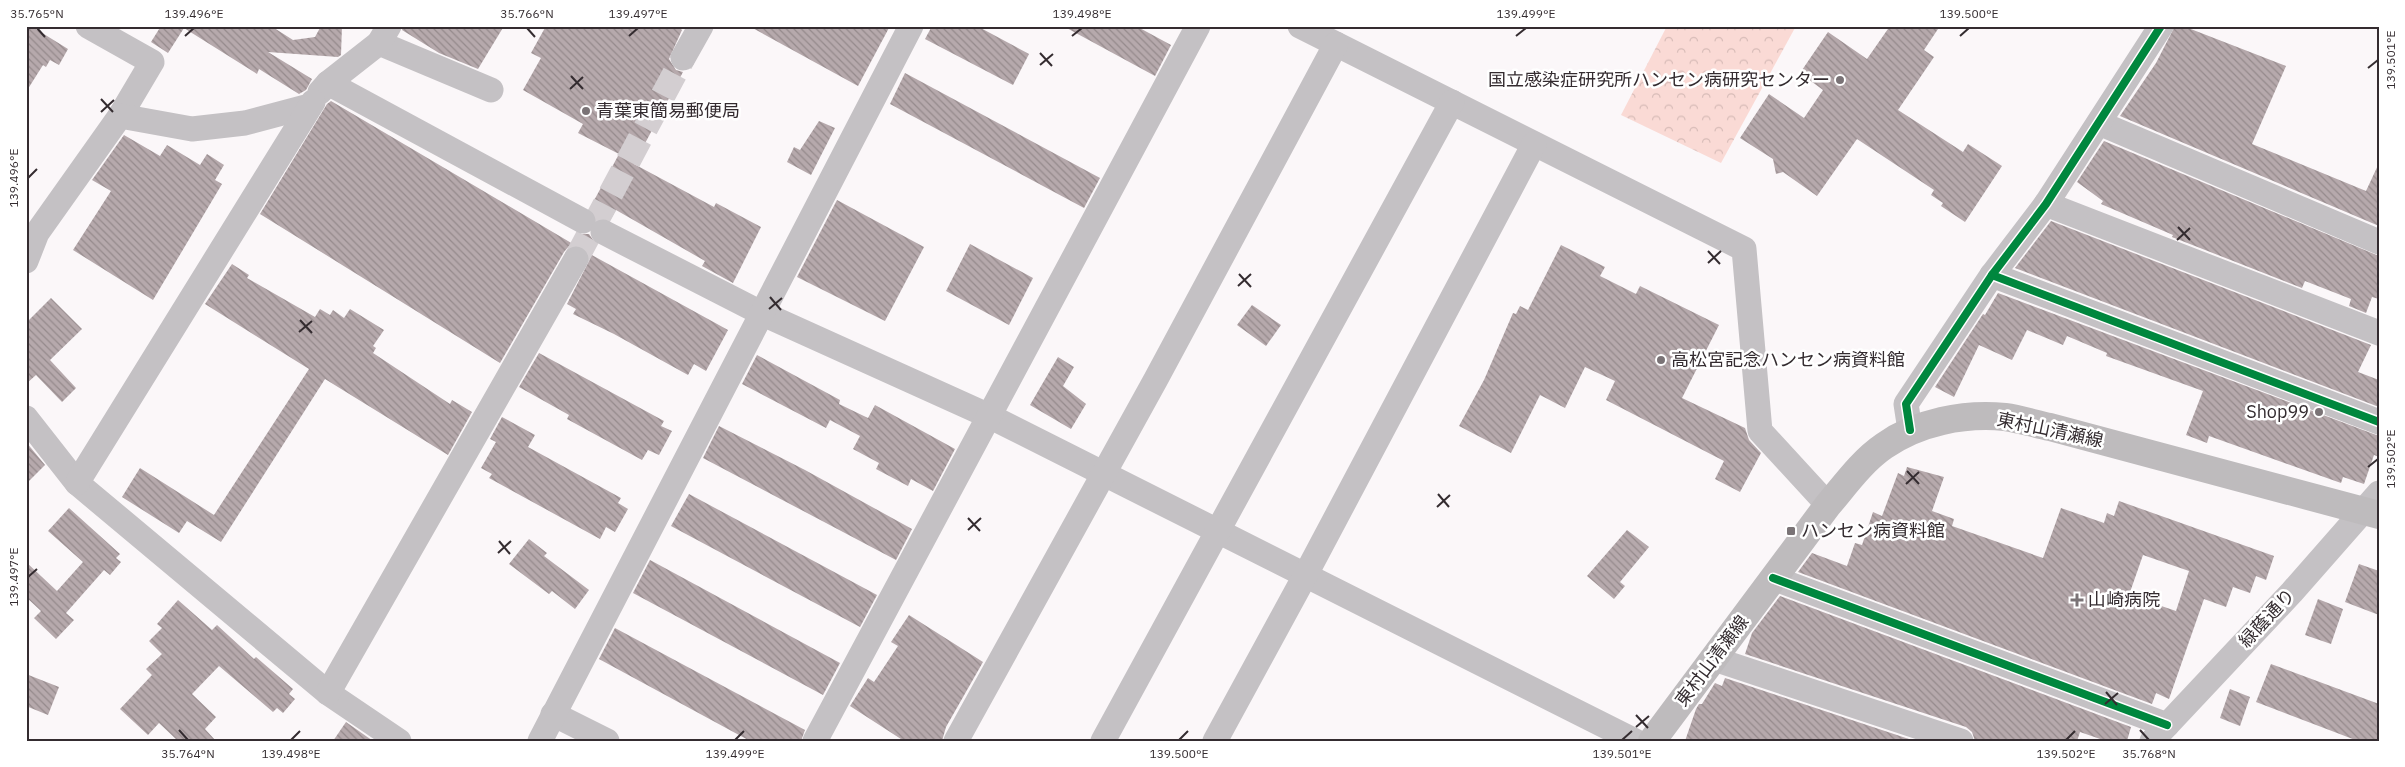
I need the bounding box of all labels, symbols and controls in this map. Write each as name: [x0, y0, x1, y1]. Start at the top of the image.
text: 35.765°N: [10, 6, 64, 21]
text: 139.496°E: [164, 6, 224, 21]
text: 35.766°N: [500, 6, 554, 21]
text: 139.497°E: [608, 6, 668, 21]
text: 139.498°E: [1052, 6, 1112, 21]
text: 139.499°E: [1496, 6, 1556, 21]
text: 139.500°E: [1939, 6, 1999, 21]
text: 139.501°E: [2383, 30, 2398, 90]
place label: 国立感染症研究所ハンセン病研究センター: [1488, 68, 1830, 91]
marker: 国立感染症研究所ハンセン病研究センター: [1834, 74, 1846, 86]
place label: 青葉東簡易郵便局: [596, 99, 740, 122]
marker: 青葉東簡易郵便局: [580, 105, 592, 117]
text: 139.496°E: [6, 148, 21, 208]
place label: 高松宮記念ハンセン病資料館: [1671, 348, 1905, 371]
marker: 高松宮記念ハンセン病資料館: [1655, 354, 1667, 366]
place label: Shop99: [2246, 400, 2309, 423]
marker: Shop99: [2313, 406, 2325, 418]
street label: 東村山清瀬線: [1995, 407, 2105, 452]
text: 139.502°E: [2383, 429, 2398, 489]
place label: ハンセン病資料館: [1801, 519, 1945, 542]
marker: ハンセン病資料館: [1785, 525, 1797, 537]
text: 139.497°E: [6, 547, 21, 607]
street label: 緑蔭通り: [2234, 583, 2300, 652]
place label: 山崎病院: [2088, 588, 2160, 611]
marker: 山崎病院: [2070, 593, 2084, 607]
street label: 東村山清瀬線: [1670, 611, 1753, 711]
text: 35.764°N: [161, 746, 215, 761]
text: 139.498°E: [261, 746, 321, 761]
text: 139.499°E: [705, 746, 765, 761]
text: 139.500°E: [1149, 746, 1209, 761]
text: 139.501°E: [1592, 746, 1652, 761]
text: 139.502°E: [2036, 746, 2096, 761]
text: 35.768°N: [2122, 746, 2176, 761]

